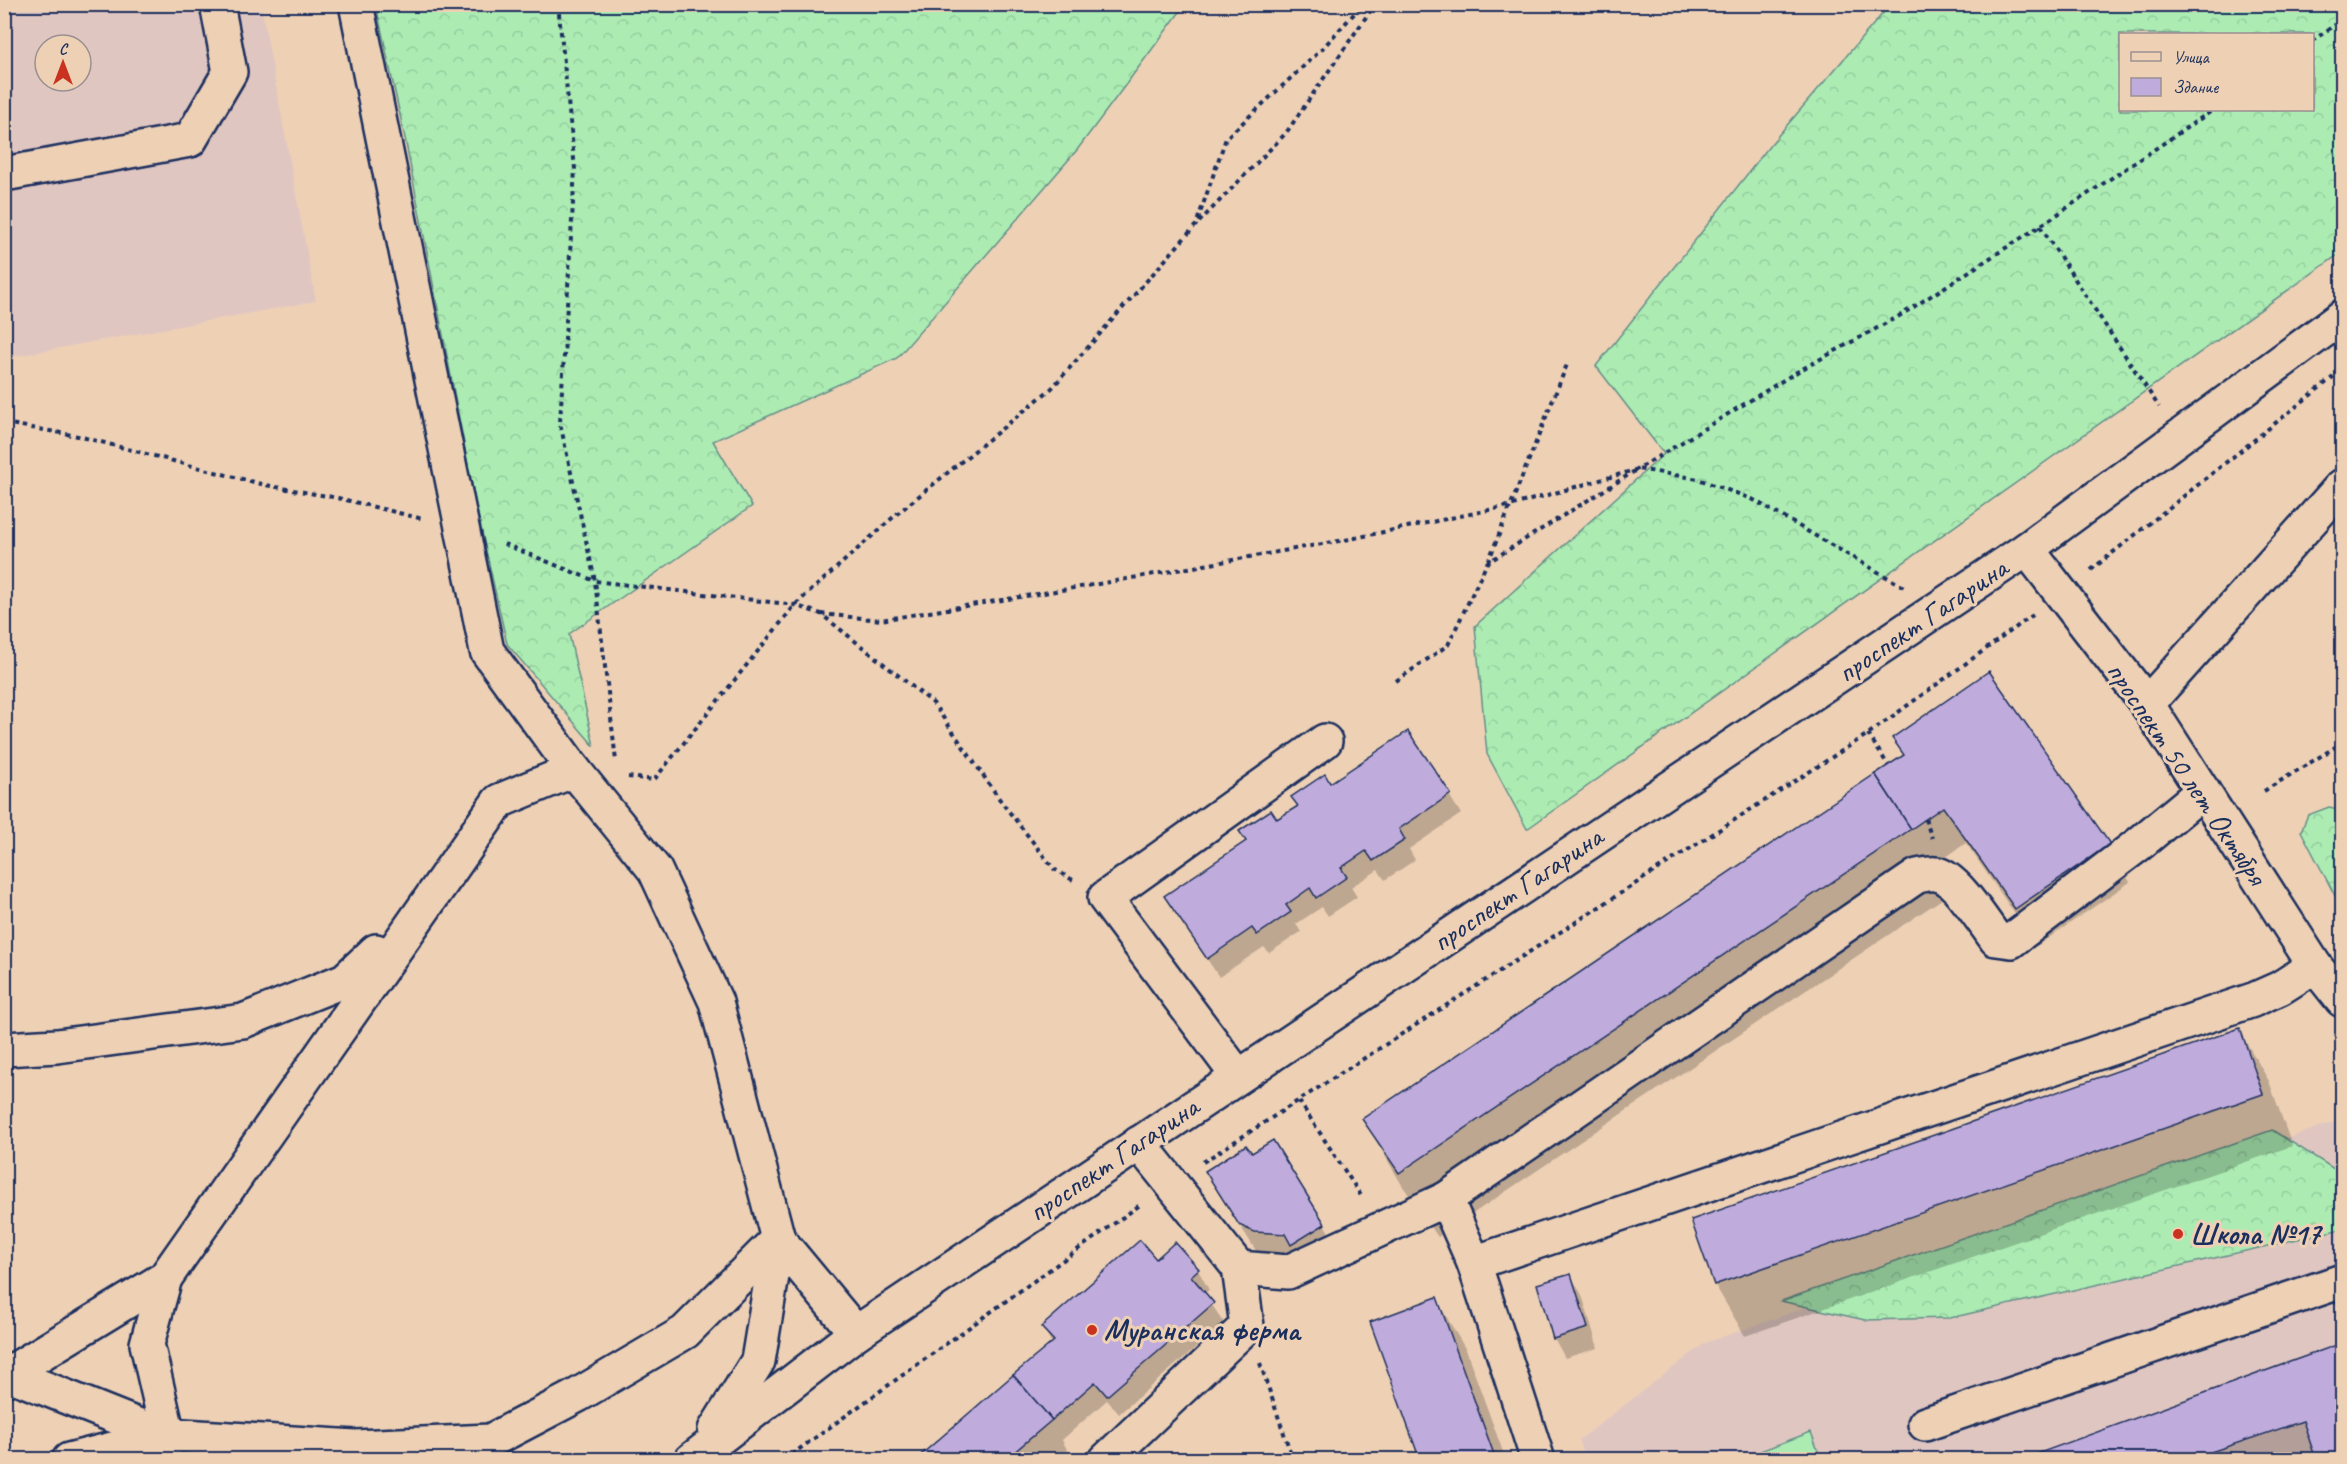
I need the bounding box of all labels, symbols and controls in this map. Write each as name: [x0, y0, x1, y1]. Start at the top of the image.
north arrow: [33, 33, 93, 93]
legend: [2119, 33, 2314, 111]
text: С: [59, 39, 69, 59]
text: Улица: [2173, 46, 2210, 68]
text: Здание: [2173, 76, 2219, 98]
street label: проспект Гагарина: [1829, 547, 2017, 691]
street label: проспект 50 лет Октября: [2098, 654, 2277, 894]
street label: проспект Гагарина: [1424, 816, 1612, 960]
street label: проспект Гагарина: [1020, 1086, 1208, 1230]
place label: Школа №17: [2190, 1215, 2324, 1253]
marker: Школа №17: [2171, 1227, 2185, 1241]
place label: Муранская ферма: [1104, 1311, 1303, 1349]
marker: Муранская ферма: [1085, 1323, 1099, 1337]

